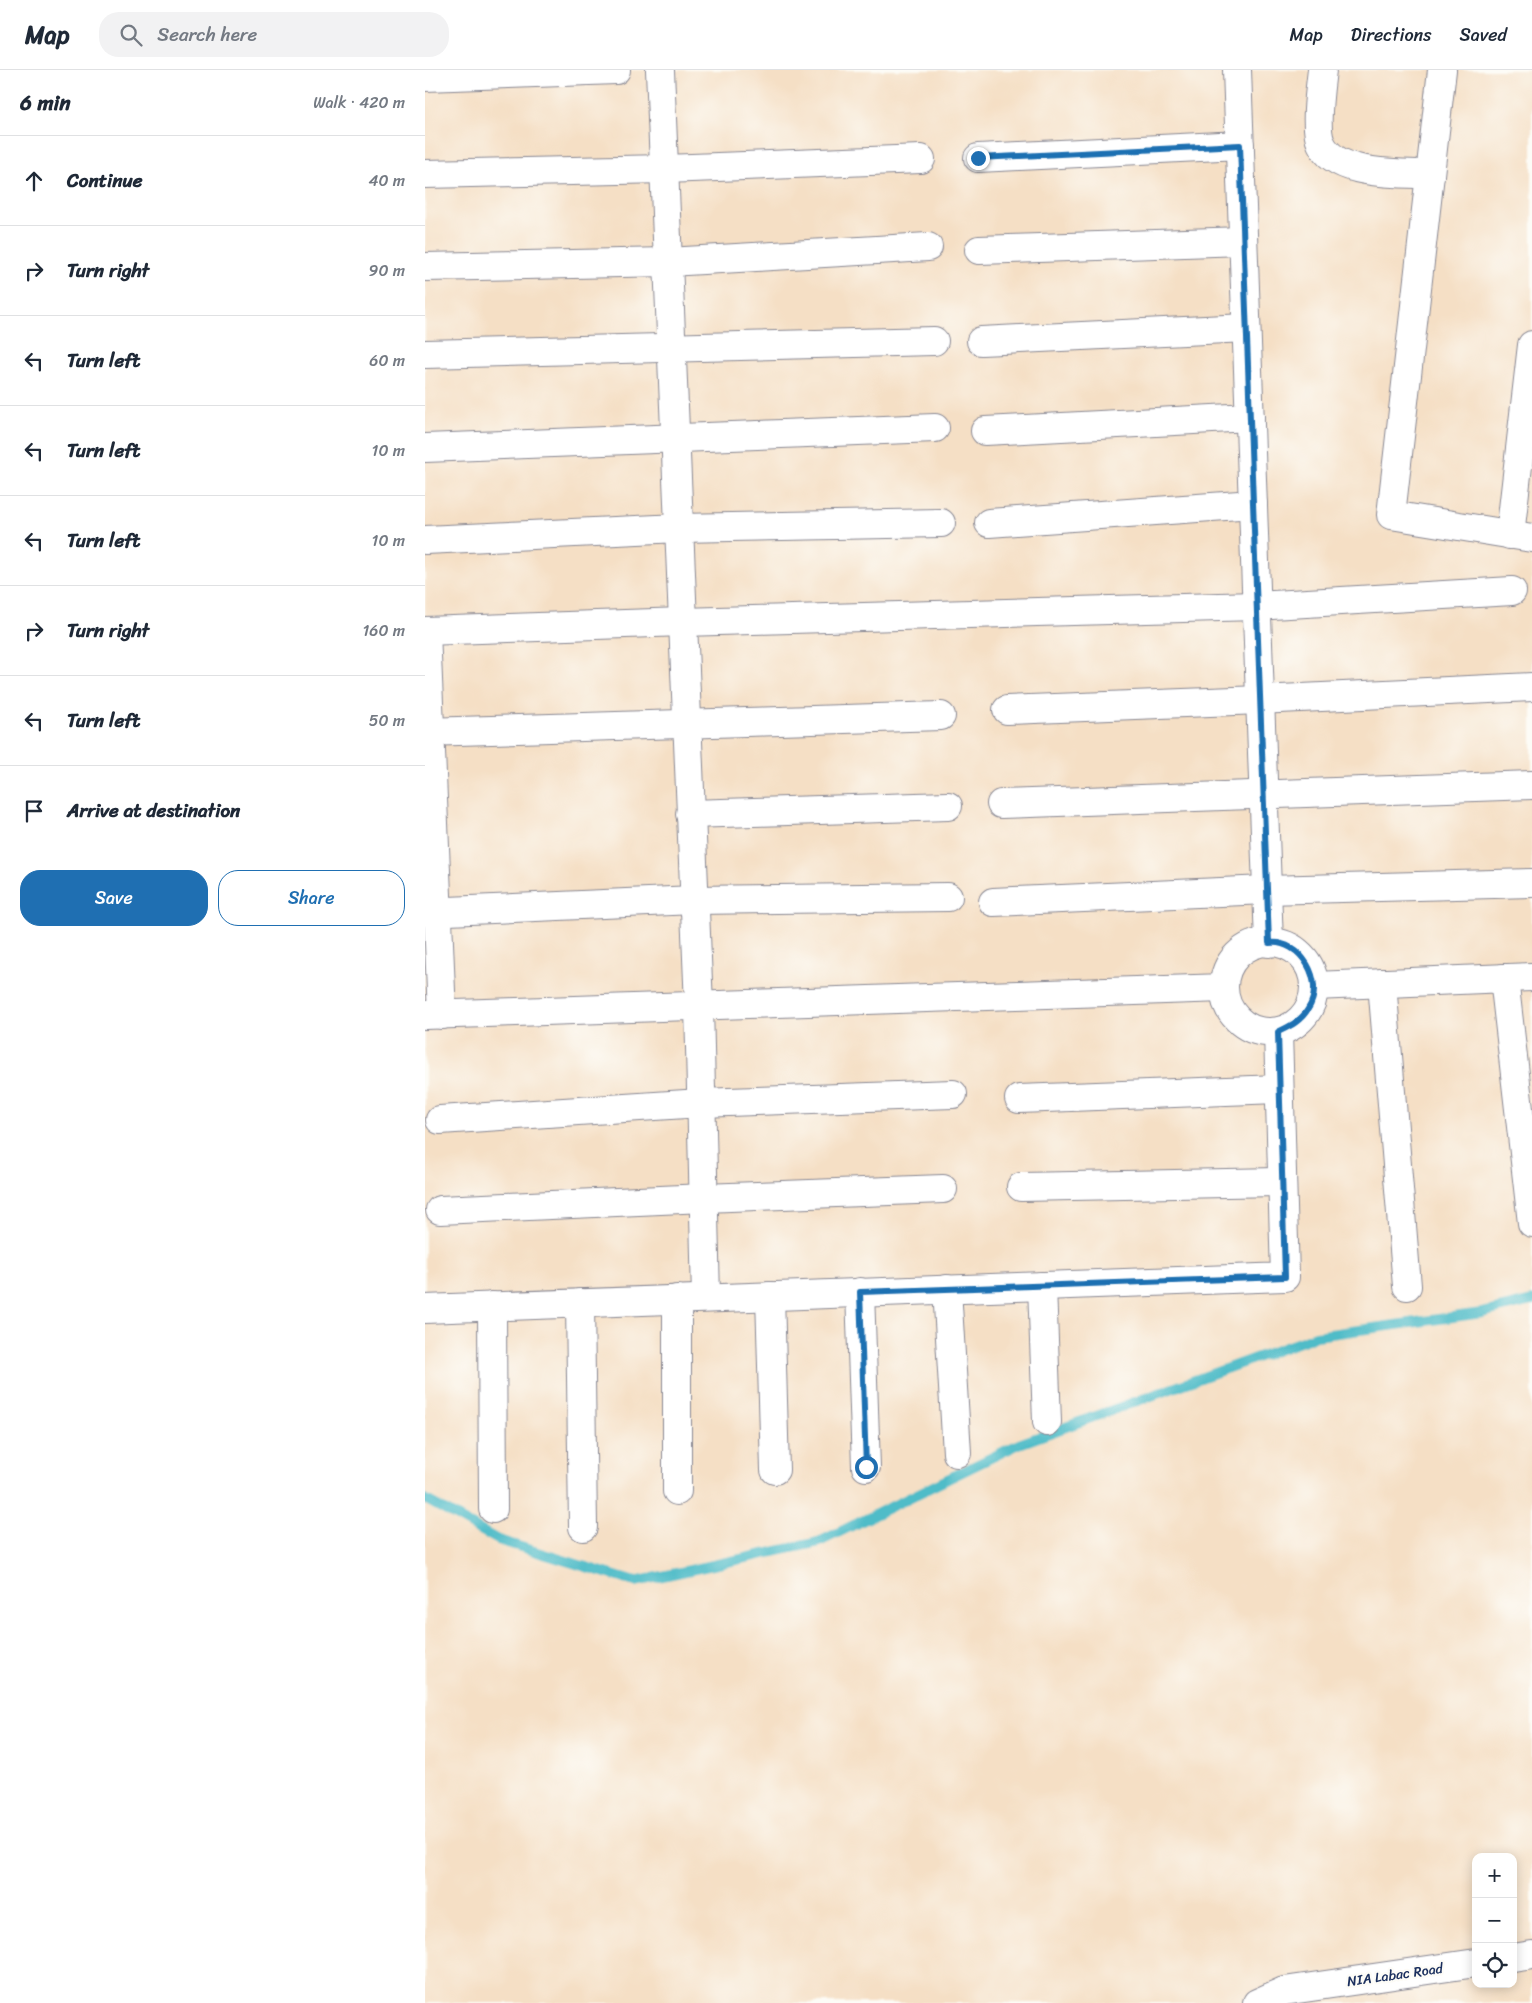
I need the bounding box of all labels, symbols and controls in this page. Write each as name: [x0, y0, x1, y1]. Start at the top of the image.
search box: [99, 12, 449, 57]
text: Map: [25, 14, 69, 56]
text: Search here: [157, 18, 257, 51]
text: Map: [1290, 19, 1323, 51]
text: Directions: [1351, 19, 1432, 51]
text: Saved: [1460, 19, 1507, 51]
icon: search: [117, 21, 145, 49]
text: 6 min: [20, 84, 71, 122]
text: Walk · 420 m: [313, 88, 405, 117]
route end: [967, 147, 990, 170]
text: Continue: [67, 164, 143, 197]
text: 40 m: [368, 166, 405, 195]
icon: ahead: [20, 167, 48, 195]
text: Turn right: [67, 254, 149, 287]
text: 90 m: [369, 256, 405, 285]
icon: right: [20, 257, 48, 285]
text: Turn left: [67, 344, 140, 377]
text: 60 m: [369, 346, 405, 375]
icon: left: [20, 347, 48, 375]
text: Turn left: [67, 434, 140, 467]
text: 10 m: [372, 436, 405, 465]
icon: left: [20, 437, 48, 465]
text: Turn left: [67, 524, 140, 557]
text: 10 m: [372, 526, 405, 555]
icon: left: [20, 527, 48, 555]
text: Turn right: [67, 614, 149, 647]
text: 160 m: [362, 616, 405, 645]
icon: right: [20, 617, 48, 645]
text: Turn left: [67, 704, 140, 737]
text: 50 m: [369, 706, 405, 735]
icon: left: [20, 707, 48, 735]
text: Arrive at destination: [67, 794, 240, 827]
icon: arrive: [20, 797, 48, 825]
button: Save: [20, 870, 208, 926]
button: Share: [218, 870, 405, 926]
route start: [855, 1456, 878, 1479]
map controls: [1472, 1853, 1517, 1988]
button: +: [1472, 1853, 1517, 1898]
button: −: [1472, 1898, 1517, 1943]
button: locate: [1472, 1943, 1517, 1988]
street label: NIA Labac Road: [1345, 1956, 1446, 1994]

